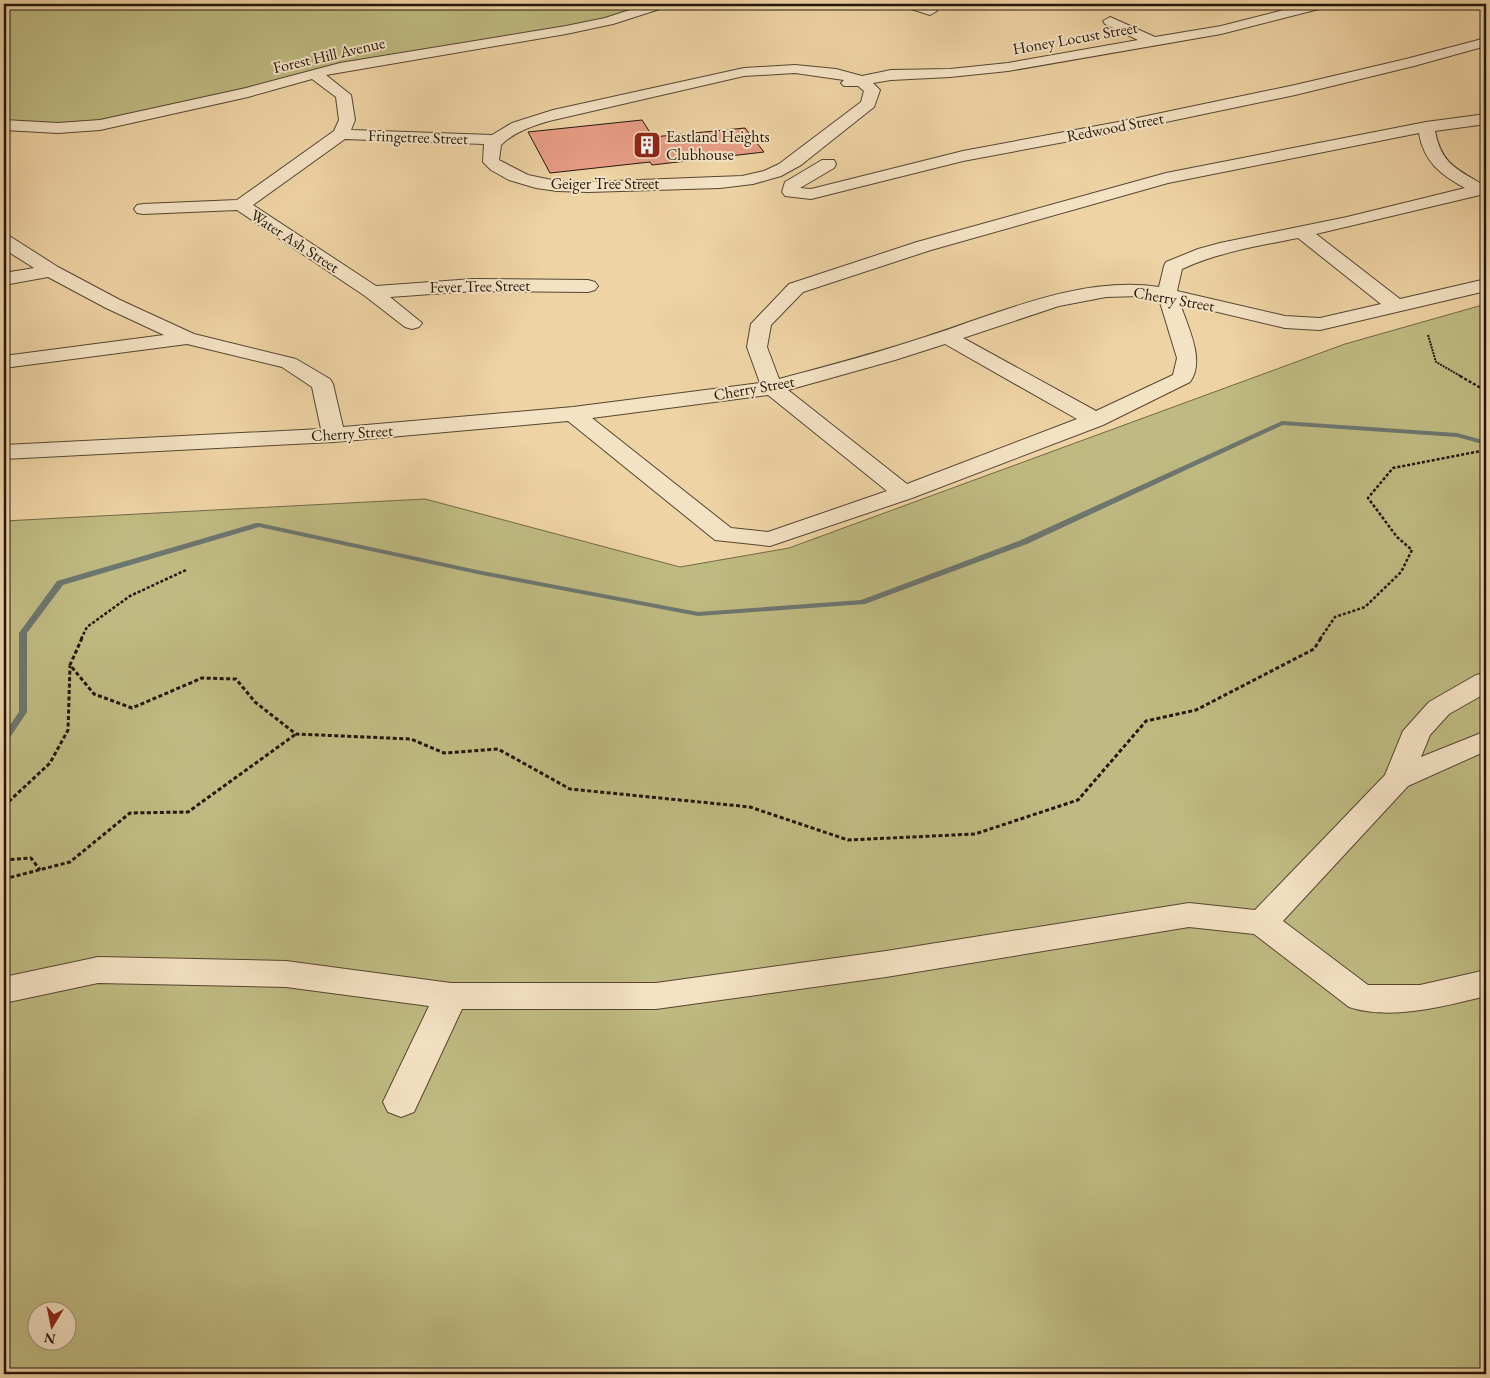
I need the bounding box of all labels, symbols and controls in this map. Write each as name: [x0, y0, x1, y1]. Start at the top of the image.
street label: Honey Locust Street: [1011, 17, 1139, 59]
street label: Forest Hill Avenue: [271, 32, 387, 78]
street label: Redwood Street: [1065, 107, 1165, 147]
street label: Fringetree Street: [368, 125, 468, 149]
place label: Eastland Heights Clubhouse: [666, 126, 770, 165]
building icon: Eastland Heights Clubhouse: [632, 130, 662, 160]
street label: Geiger Tree Street: [551, 173, 659, 194]
street label: Water Ash Street: [246, 204, 344, 278]
street label: Fever Tree Street: [430, 275, 530, 297]
street label: Cherry Street: [1132, 282, 1216, 316]
street label: Cherry Street: [712, 371, 796, 405]
street label: Cherry Street: [310, 420, 394, 446]
north arrow: [28, 1300, 78, 1350]
text: N: [42, 1329, 57, 1349]

